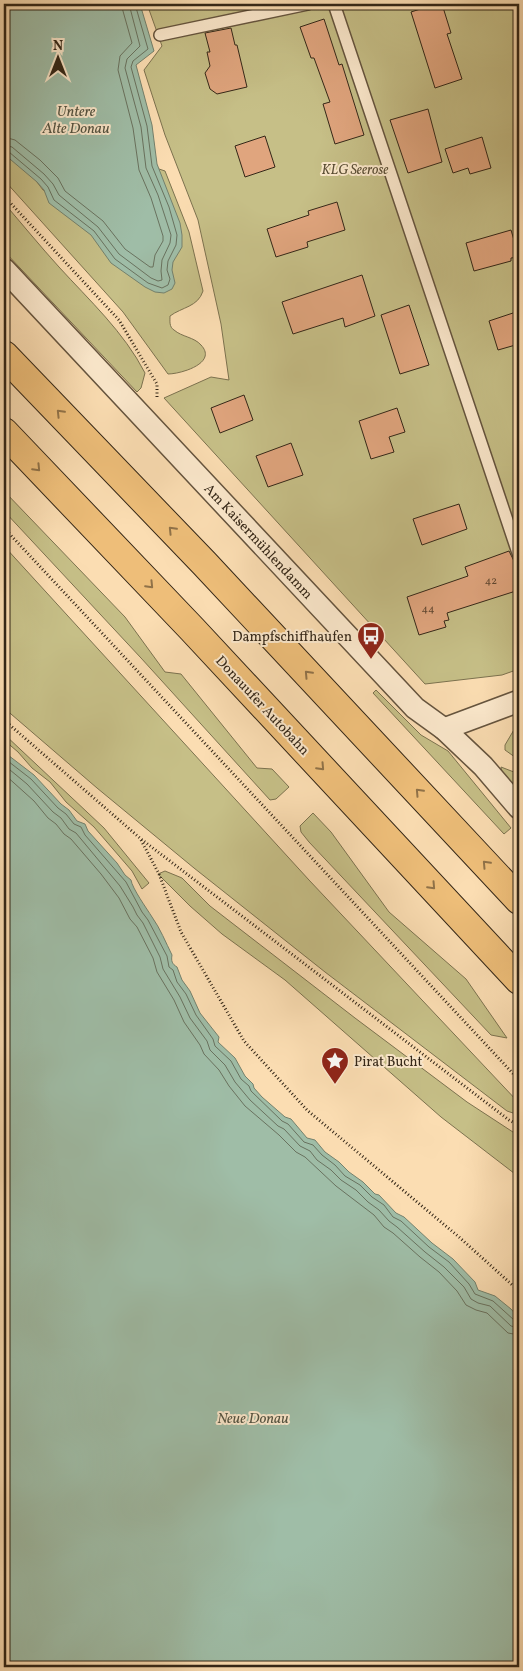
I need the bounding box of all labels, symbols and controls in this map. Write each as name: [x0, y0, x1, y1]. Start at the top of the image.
north arrow: [32, 32, 82, 82]
text: N: [53, 37, 63, 56]
water label: Untere Alte Donau: [41, 102, 110, 140]
park label: KLG Seerose: [322, 161, 388, 180]
one-way arrow: [57, 409, 66, 418]
one-way arrow: [32, 462, 41, 471]
street label: Am Kaisermühlendamm: [199, 480, 317, 604]
one-way arrow: [169, 527, 178, 536]
house number: 42: [485, 574, 497, 589]
one-way arrow: [144, 579, 153, 588]
house number: 44: [421, 602, 435, 617]
bus stop icon: Dampfschiffhaufen: [356, 621, 386, 660]
place label: Dampfschiffhaufen: [232, 628, 352, 647]
street label: Donauufer Autobahn: [211, 652, 313, 760]
one-way arrow: [305, 671, 314, 680]
one-way arrow: [315, 762, 324, 771]
one-way arrow: [416, 789, 425, 798]
one-way arrow: [483, 861, 492, 870]
one-way arrow: [426, 880, 435, 889]
place icon: Pirat Bucht: [320, 1046, 350, 1085]
place label: Pirat Bucht: [354, 1053, 423, 1072]
water label: Neue Donau: [217, 1409, 289, 1430]

